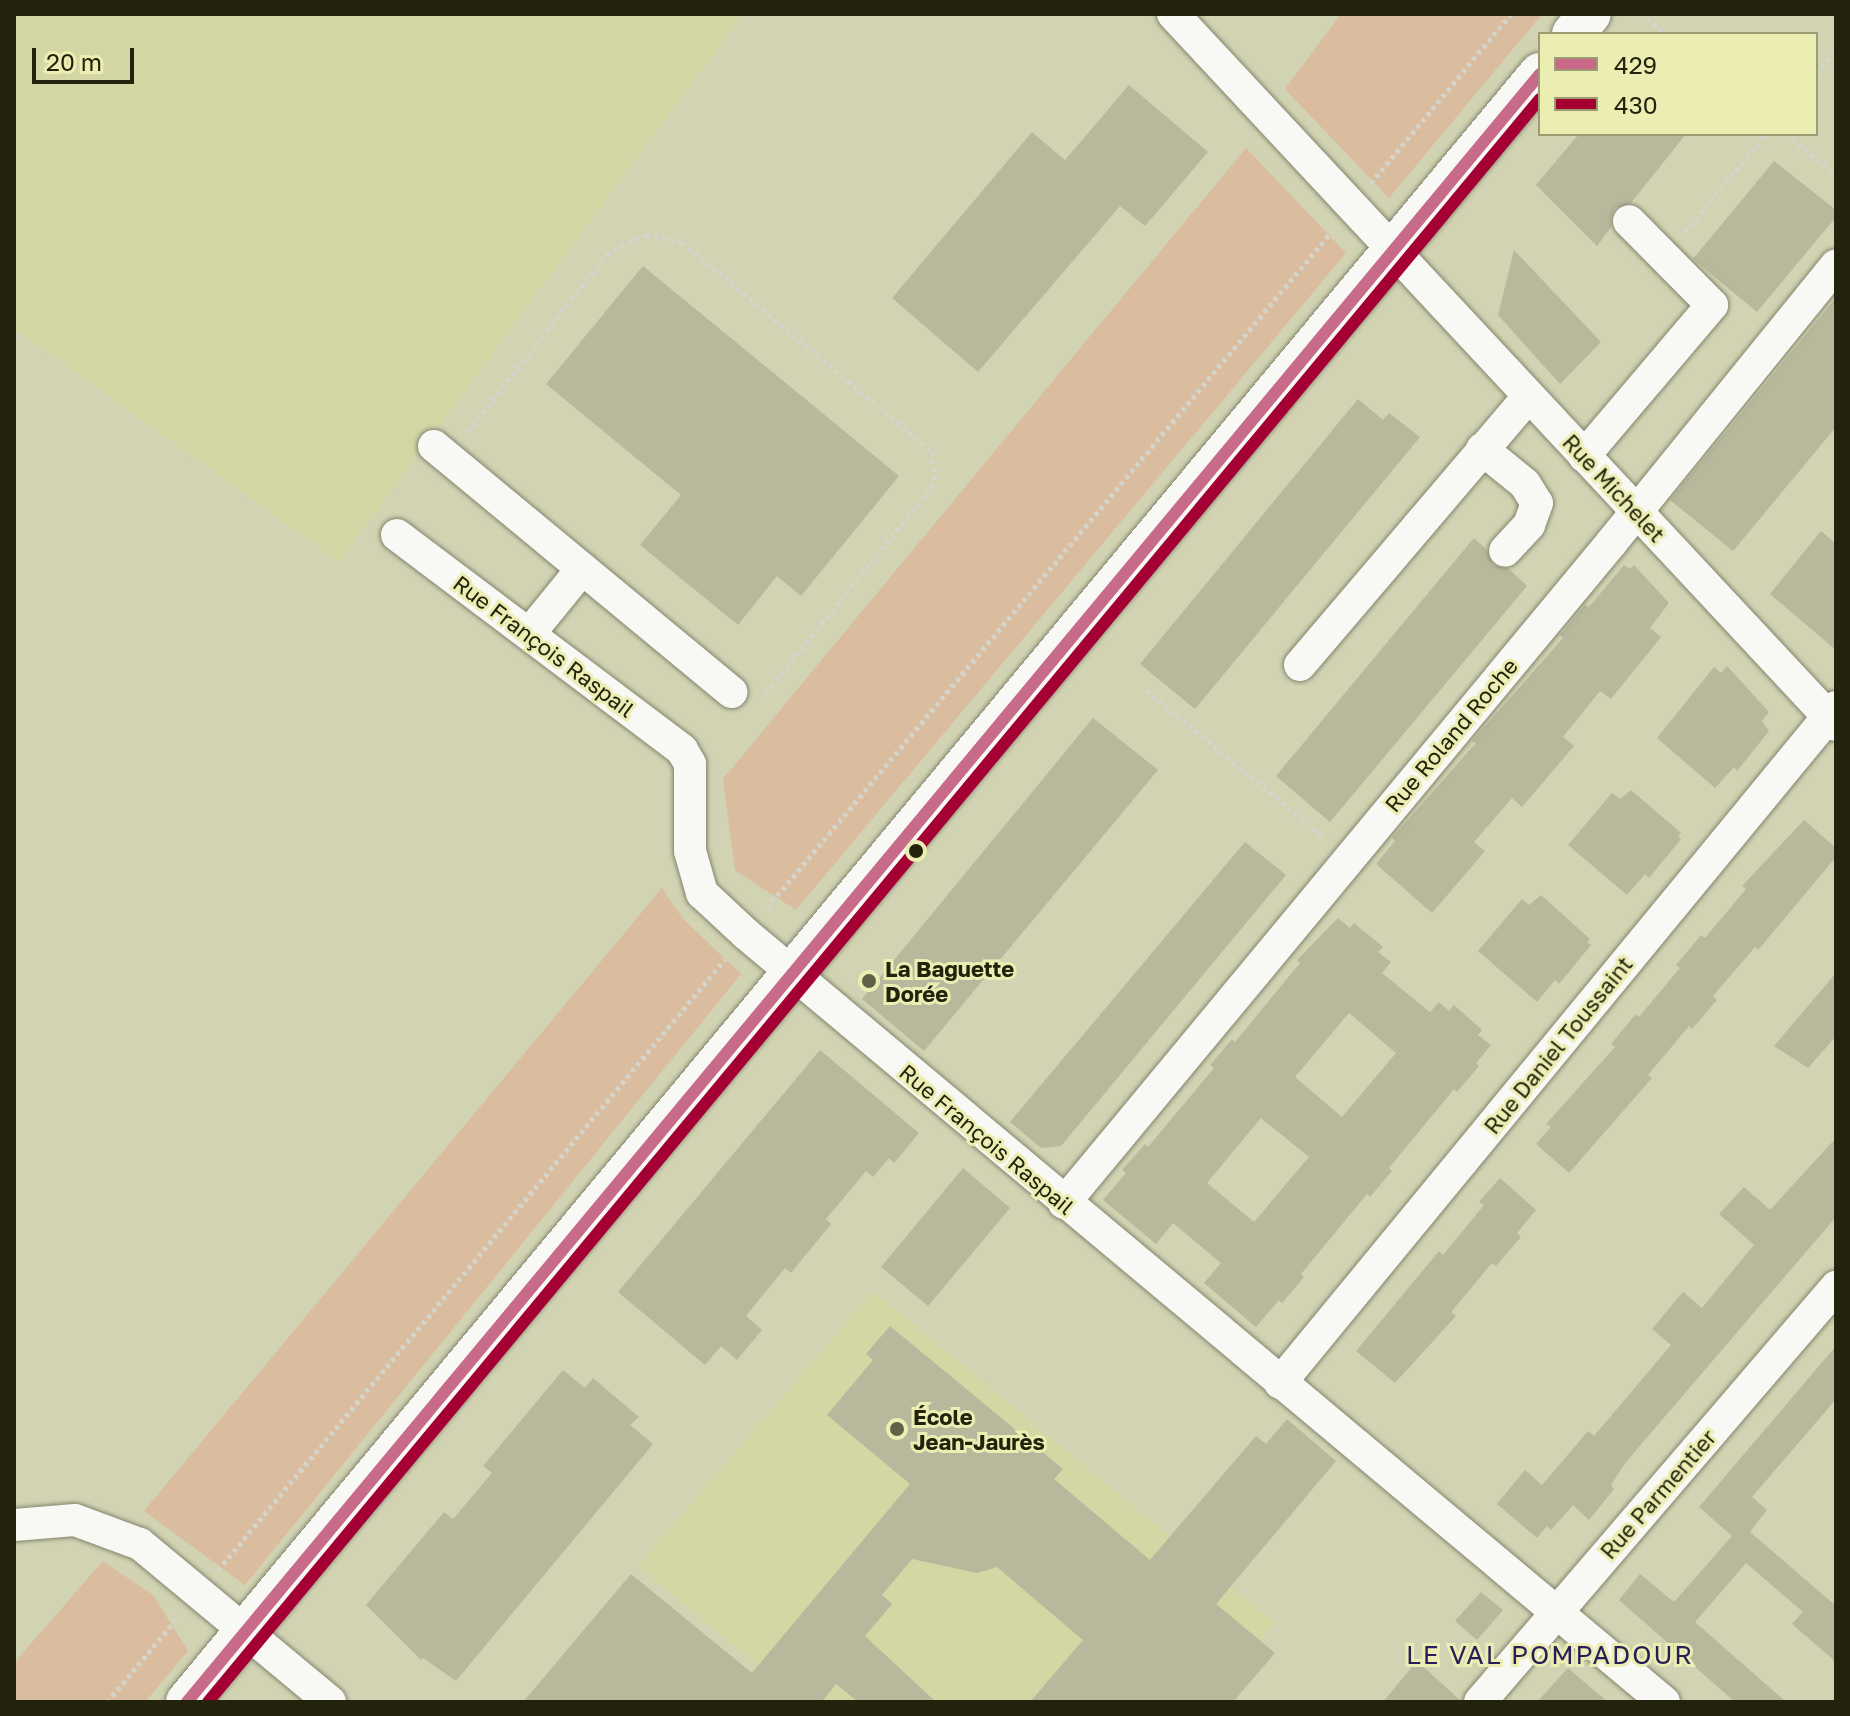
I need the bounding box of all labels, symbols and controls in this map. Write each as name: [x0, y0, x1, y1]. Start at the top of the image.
scale bar: [36, 32, 138, 82]
legend: [1538, 32, 1818, 136]
text: 20 m: [46, 47, 102, 76]
text: 429: [1614, 50, 1657, 79]
text: 430: [1614, 90, 1658, 119]
street label: Rue Michelet: [1557, 429, 1671, 547]
street label: Rue François Raspail: [448, 569, 640, 723]
street label: Rue Roland Roche: [1379, 653, 1523, 817]
unlabelled marker: [908, 843, 924, 859]
street label: Rue Daniel Toussaint: [1478, 951, 1638, 1139]
place label: La Baguette Dorée: [885, 955, 1014, 1006]
marker: La Baguette Dorée: [860, 972, 878, 990]
street label: Rue François Raspail: [894, 1058, 1080, 1220]
place label: École Jean-Jaurès: [913, 1403, 1045, 1454]
marker: École Jean-Jaurès: [888, 1420, 906, 1438]
street label: Rue Parmentier: [1595, 1424, 1721, 1564]
district label: LE VAL POMPADOUR: [1406, 1639, 1694, 1671]

